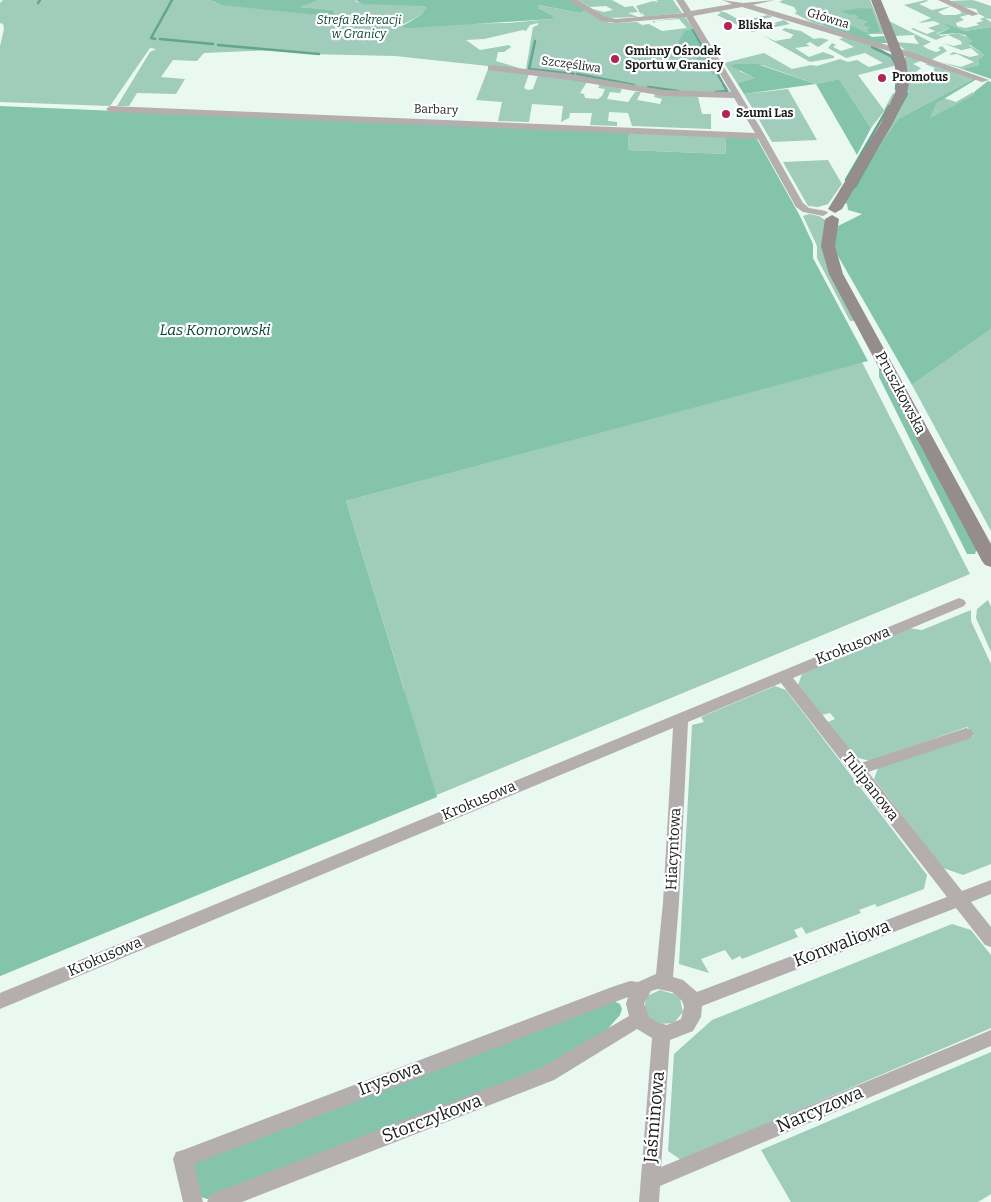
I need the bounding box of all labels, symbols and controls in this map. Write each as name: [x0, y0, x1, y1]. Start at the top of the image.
street label: Główna: [805, 6, 851, 32]
park label: Strefa Rekreacji w Granicy: [317, 14, 401, 42]
place label: Bliska: [738, 19, 773, 33]
marker: Bliska: [722, 20, 734, 32]
place label: Gminny Ośrodek Sportu w Granicy: [625, 45, 723, 73]
marker: Gminny Ośrodek Sportu w Granicy: [609, 53, 621, 65]
street label: Szczęśliwa: [540, 54, 602, 76]
place label: Promotus: [892, 71, 948, 85]
marker: Promotus: [876, 72, 888, 84]
street label: Barbary: [414, 102, 458, 118]
place label: Szumi Las: [736, 107, 794, 121]
marker: Szumi Las: [720, 108, 732, 120]
park label: Las Komorowski: [159, 322, 271, 340]
street label: Pruszkowska: [871, 349, 929, 437]
street label: Krokusowa: [813, 623, 893, 669]
street label: Tulipanowa: [838, 749, 902, 825]
street label: Krokusowa: [439, 777, 519, 825]
street label: Hiacyntowa: [663, 807, 685, 891]
street label: Konwaliowa: [791, 916, 893, 972]
street label: Krokusowa: [65, 933, 145, 981]
street label: Irysowa: [355, 1057, 425, 1101]
street label: Jaśminowa: [640, 1070, 670, 1164]
street label: Narcyzowa: [773, 1082, 867, 1138]
street label: Storczykowa: [379, 1090, 485, 1148]

